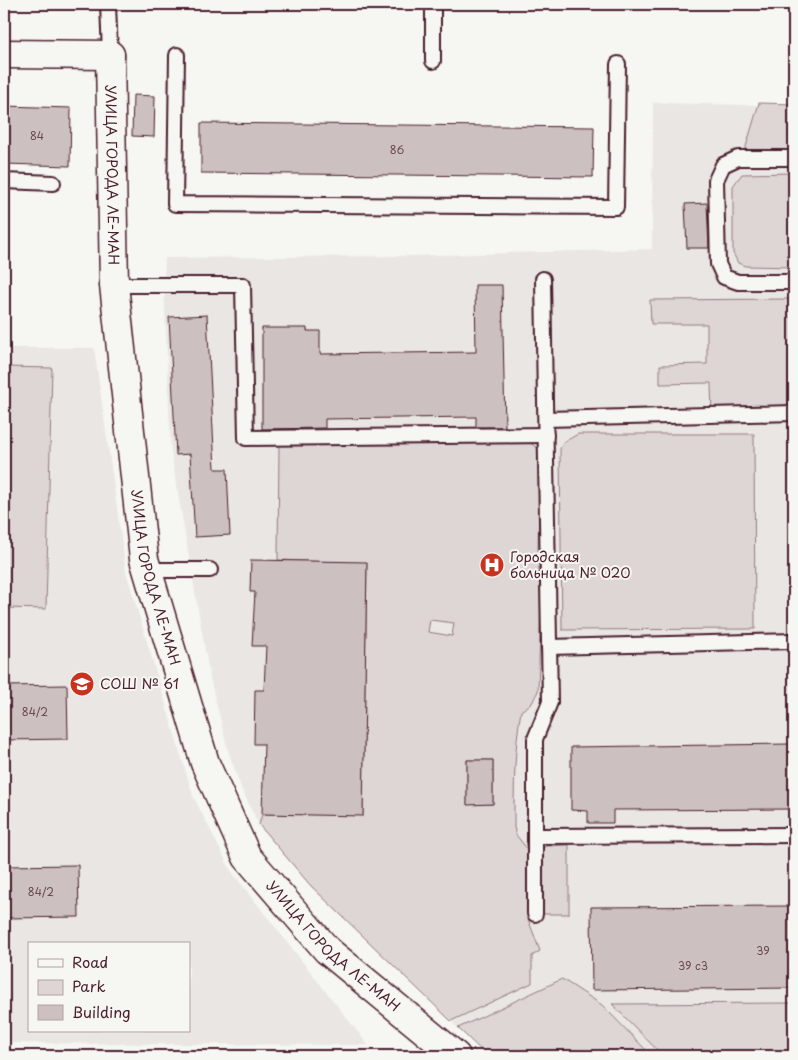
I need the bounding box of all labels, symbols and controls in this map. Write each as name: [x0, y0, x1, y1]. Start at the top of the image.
street label: УЛИЦА ГОРОДА ЛЕ-МАН: [101, 85, 125, 265]
house number: 84: [30, 127, 44, 144]
house number: 86: [390, 141, 404, 158]
street label: УЛИЦА ГОРОДА ЛЕ-МАН: [126, 488, 186, 668]
place label: Городская больница № 020: [510, 546, 631, 583]
hospital icon: Городская больница № 020: [479, 552, 505, 578]
school or university icon: СОШ № 61: [69, 671, 95, 697]
place label: СОШ № 61: [100, 673, 179, 694]
house number: 84/2: [22, 703, 48, 720]
street label: УЛИЦА ГОРОДА ЛЕ-МАН: [262, 876, 405, 1016]
house number: 84/2: [28, 883, 54, 900]
legend: [28, 942, 190, 1032]
house number: 39: [756, 942, 770, 959]
text: Road: [72, 950, 108, 973]
house number: 39 с3: [678, 957, 708, 974]
text: Park: [72, 974, 106, 997]
text: Building: [72, 1000, 131, 1023]

